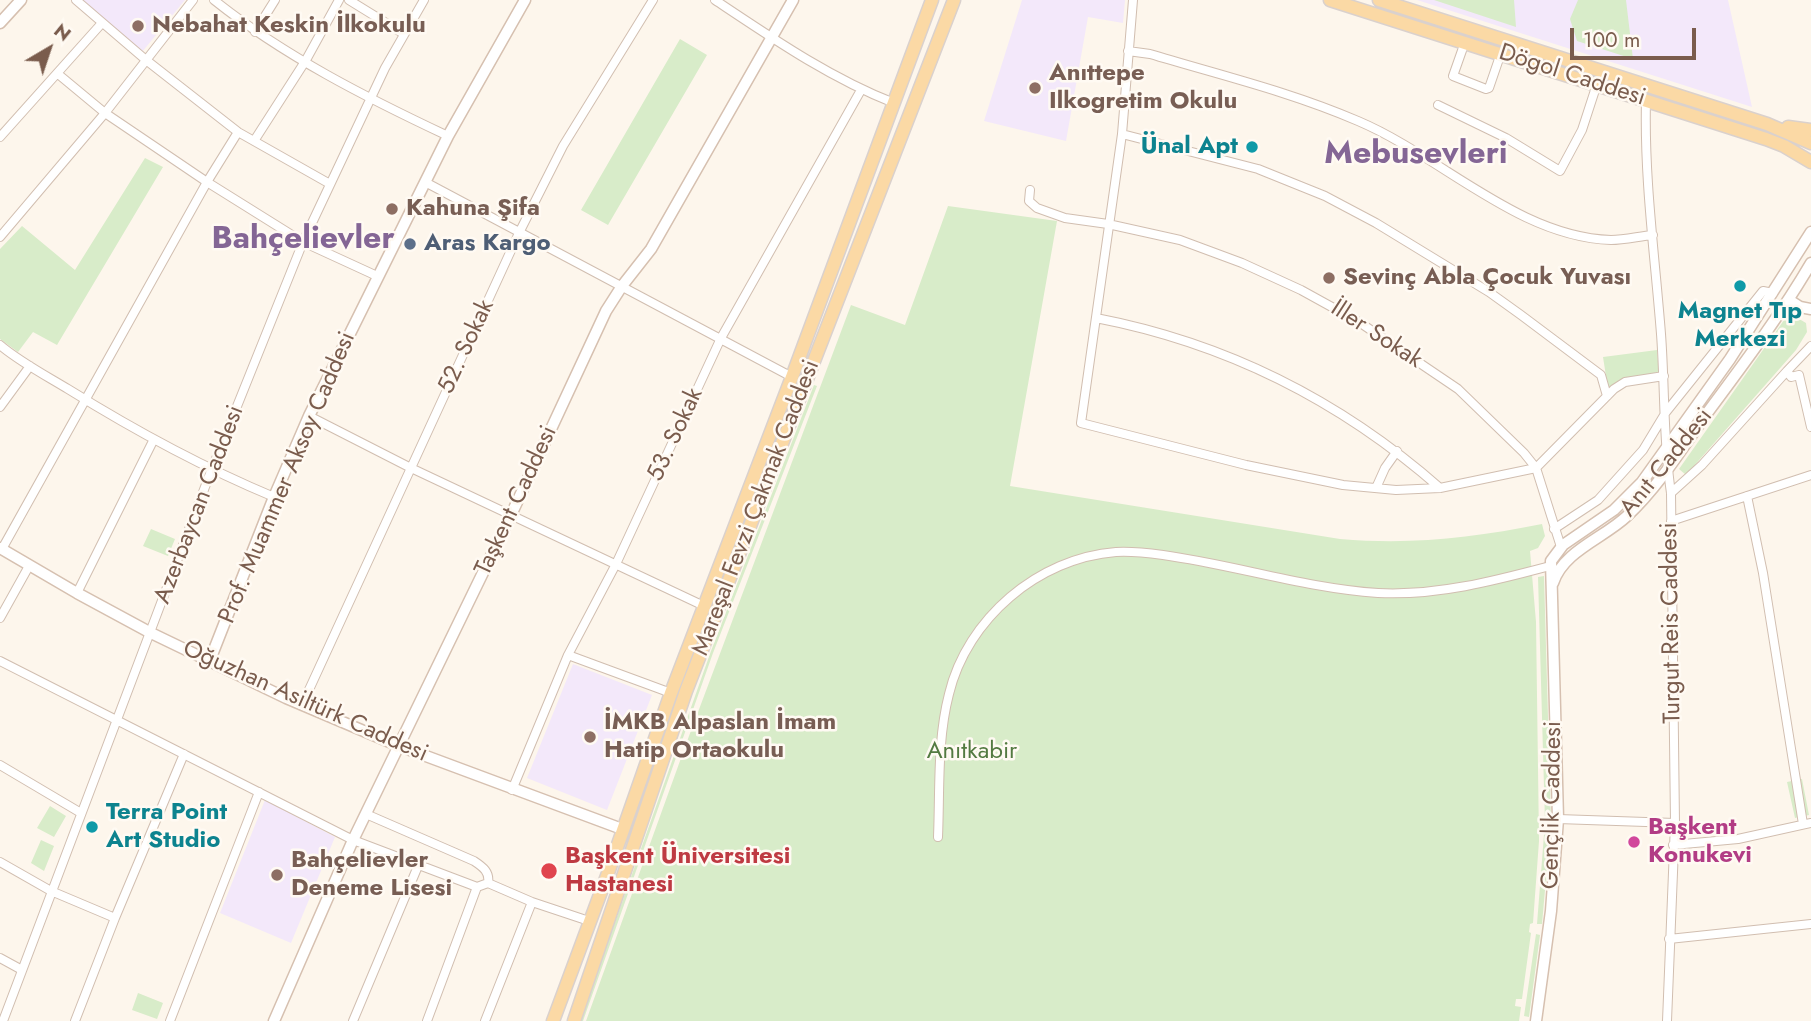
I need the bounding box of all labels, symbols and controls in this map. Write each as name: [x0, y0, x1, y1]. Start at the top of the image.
place label: Nebahat Keskin İlkokulu: [152, 12, 426, 40]
north arrow: [14, 14, 84, 84]
scale bar: [1573, 14, 1699, 58]
text: N: [48, 17, 77, 48]
marker: Nebahat Keskin İlkokulu: [130, 18, 146, 34]
text: 100 m: [1583, 25, 1640, 55]
street label: Dögol Caddesi: [1495, 39, 1649, 113]
place label: Anıttepe Ilkogretim Okulu: [1049, 60, 1237, 116]
marker: Anıttepe Ilkogretim Okulu: [1027, 80, 1043, 96]
place label: Ünal Apt: [1141, 133, 1238, 161]
district label: Mebusevleri: [1324, 136, 1508, 174]
marker: Ünal Apt: [1244, 139, 1260, 155]
place label: Kahuna Şifa: [406, 195, 540, 223]
marker: Kahuna Şifa: [384, 201, 400, 217]
district label: Bahçelievler: [211, 221, 395, 259]
place label: Aras Kargo: [424, 230, 551, 258]
marker: Aras Kargo: [402, 236, 418, 252]
place label: Sevinç Abla Çocuk Yuvası: [1343, 264, 1631, 292]
marker: Sevinç Abla Çocuk Yuvası: [1321, 270, 1337, 286]
marker: Magnet Tıp Merkezi: [1732, 278, 1748, 294]
street label: 52. Sokak: [433, 295, 501, 399]
street label: İller Sokak: [1325, 295, 1427, 375]
place label: Magnet Tıp Merkezi: [1678, 298, 1802, 354]
street label: Prof. Muammer Aksoy Caddesi: [213, 328, 363, 628]
street label: Mareşal Fevzi Çakmak Caddesi: [687, 356, 827, 660]
street label: 53. Sokak: [642, 384, 710, 486]
street label: Azerbaycan Caddesi: [149, 402, 251, 608]
street label: Anıt Caddesi: [1615, 403, 1719, 523]
street label: Taşkent Caddesi: [470, 422, 564, 580]
street label: Turgut Reis Caddesi: [1656, 522, 1688, 724]
street label: Oğuzhan Asiltürk Caddesi: [178, 635, 432, 769]
place label: İMKB Alpaslan İmam Hatip Ortaokulu: [604, 709, 836, 765]
street label: Gençlik Caddesi: [1537, 721, 1569, 889]
marker: İMKB Alpaslan İmam Hatip Ortaokulu: [582, 729, 598, 745]
park label: Anıtkabir: [927, 738, 1017, 766]
place label: Terra Point Art Studio: [106, 799, 227, 855]
place label: Başkent Konukevi: [1648, 814, 1752, 870]
marker: Terra Point Art Studio: [84, 819, 100, 835]
marker: Başkent Konukevi: [1626, 834, 1642, 850]
place label: Başkent Üniversitesi Hastanesi: [565, 843, 790, 899]
place label: Bahçelievler Deneme Lisesi: [291, 847, 452, 903]
marker: Başkent Üniversitesi Hastanesi: [539, 861, 559, 881]
marker: Bahçelievler Deneme Lisesi: [269, 867, 285, 883]

